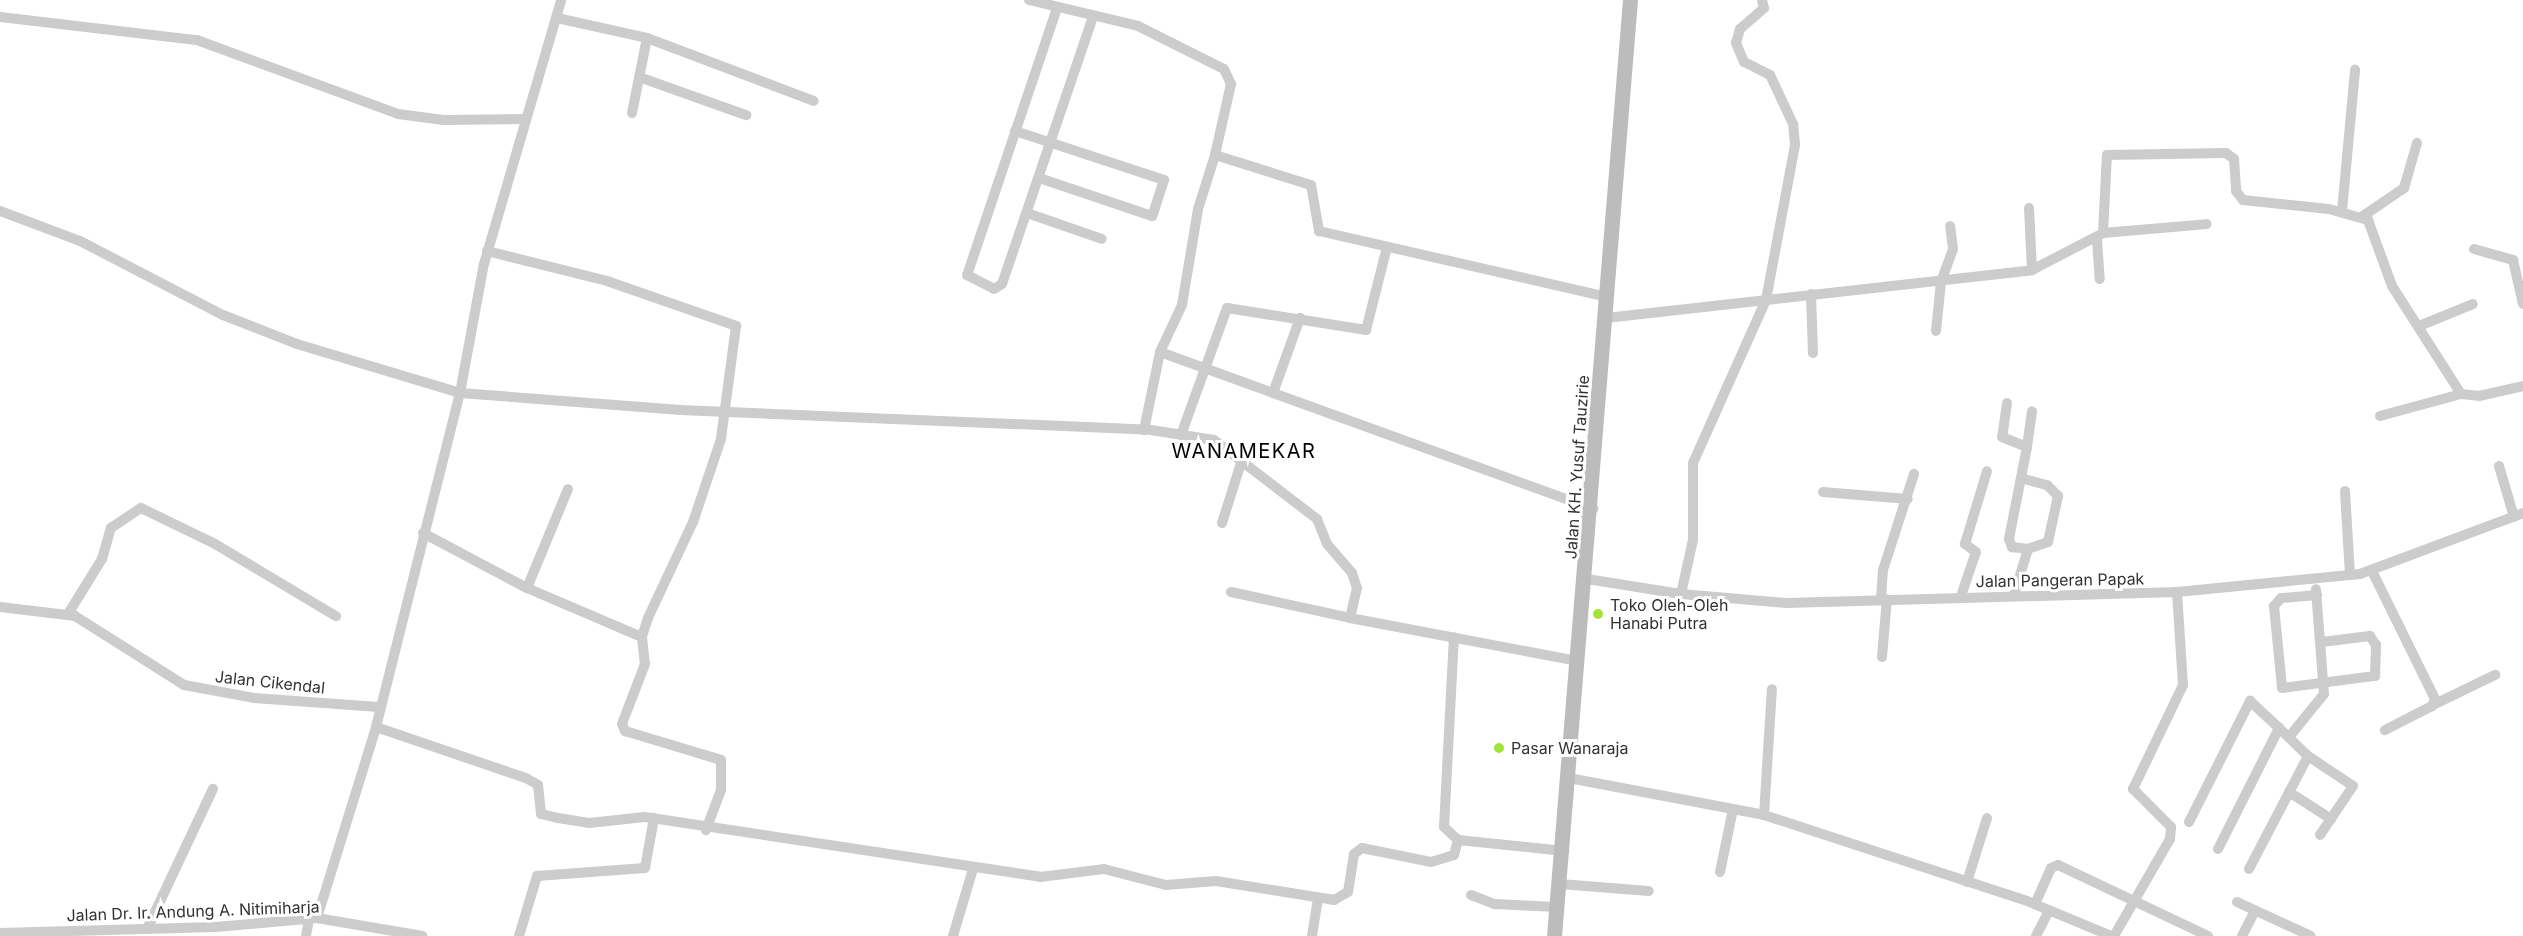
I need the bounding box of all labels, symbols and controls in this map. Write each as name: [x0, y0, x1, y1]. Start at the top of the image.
street label: Jalan KH. Yusuf Tauzirie: [1561, 374, 1593, 560]
district label: WANAMEKAR: [1172, 439, 1316, 463]
street label: Jalan Pangeran Papak: [1976, 569, 2144, 591]
place label: Toko Oleh-Oleh Hanabi Putra: [1610, 595, 1728, 633]
marker: Toko Oleh-Oleh Hanabi Putra: [1591, 607, 1605, 621]
street label: Jalan Cikendal: [214, 667, 326, 697]
place label: Pasar Wanaraja: [1511, 738, 1628, 758]
marker: Pasar Wanaraja: [1492, 741, 1506, 755]
street label: Jalan Dr. Ir. Andung A. Nitimiharja: [66, 897, 320, 925]

